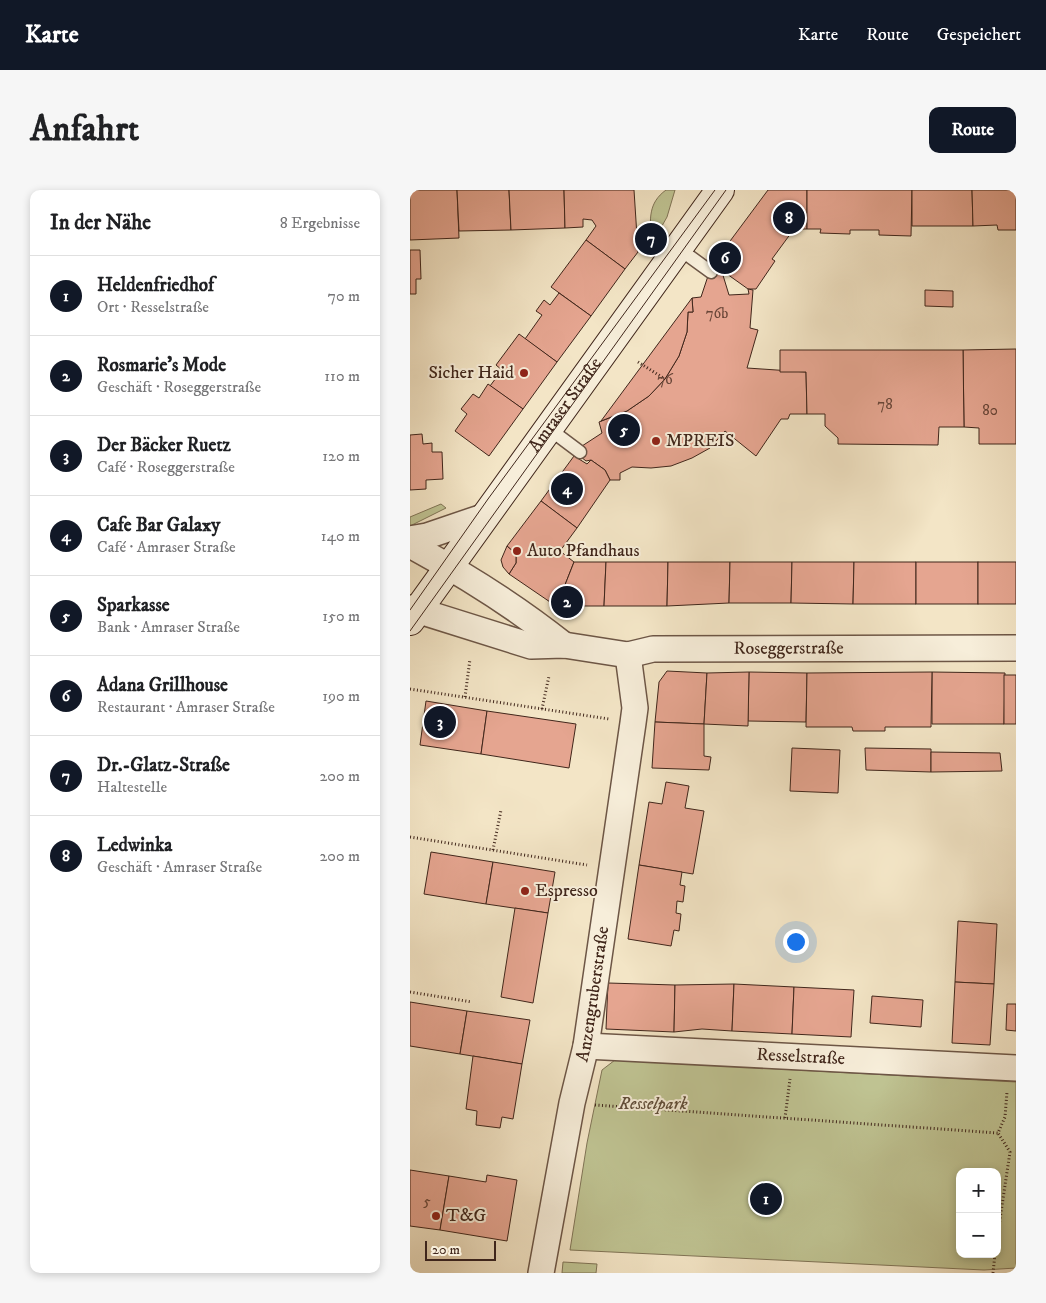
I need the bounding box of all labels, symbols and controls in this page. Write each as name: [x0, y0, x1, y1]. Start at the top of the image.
text: Karte: [25, 20, 79, 50]
text: Karte: [798, 24, 838, 46]
text: Route: [866, 24, 909, 46]
text: Gespeichert: [937, 24, 1021, 46]
button: Route: [929, 107, 1016, 153]
text: Anfahrt: [30, 108, 139, 152]
pin: 8: [773, 199, 805, 237]
text: In der Nähe: [50, 210, 151, 236]
text: 8 Ergebnisse: [280, 213, 360, 233]
pin: 7: [635, 220, 667, 258]
pin: 6: [709, 239, 741, 277]
text: Heldenfriedhof: [97, 274, 214, 297]
text: 1: [63, 286, 69, 306]
text: 70 m: [328, 286, 360, 306]
text: Ort · Resselstraße: [97, 297, 209, 317]
house number: 76b: [706, 304, 728, 323]
street label: Amraser Straße: [524, 353, 607, 457]
text: Rosmarie's Mode: [97, 354, 226, 377]
place label: Sicher Haid: [428, 362, 514, 384]
text: 2: [62, 366, 70, 386]
text: 110 m: [324, 366, 360, 386]
marker: Sicher Haid: [518, 367, 530, 379]
house number: 76: [657, 370, 674, 389]
text: Geschäft · Roseggerstraße: [97, 377, 261, 397]
house number: 78: [877, 395, 893, 414]
house number: 80: [982, 401, 998, 420]
pin: 5: [608, 411, 640, 449]
place label: MPREIS: [666, 430, 734, 452]
text: Der Bäcker Ruetz: [97, 434, 231, 457]
marker: MPREIS: [650, 435, 662, 447]
text: 3: [63, 446, 69, 466]
text: 120 m: [322, 446, 360, 466]
text: Café · Roseggerstraße: [97, 457, 235, 477]
pin: 4: [551, 470, 583, 508]
text: Cafe Bar Galaxy: [97, 514, 220, 537]
text: 4: [61, 526, 71, 546]
text: 140 m: [321, 526, 360, 546]
text: Café · Amraser Straße: [97, 537, 236, 557]
place label: Auto Pfandhaus: [527, 540, 639, 562]
marker: Auto Pfandhaus: [511, 545, 523, 557]
pin: 2: [551, 583, 583, 621]
text: Sparkasse: [97, 594, 170, 617]
text: 5: [62, 606, 70, 626]
text: 150 m: [322, 606, 360, 626]
text: Bank · Amraser Straße: [97, 617, 240, 637]
street label: Roseggerstraße: [733, 637, 844, 660]
text: Adana Grillhouse: [97, 674, 228, 697]
text: 6: [62, 686, 70, 706]
text: 190 m: [322, 686, 360, 706]
text: Restaurant · Amraser Straße: [97, 697, 275, 717]
pin: 3: [424, 703, 456, 741]
text: Dr.-Glatz-Straße: [97, 754, 230, 777]
text: 7: [62, 766, 70, 786]
text: 200 m: [319, 766, 360, 786]
text: Haltestelle: [97, 777, 167, 797]
text: Ledwinka: [97, 834, 172, 857]
text: 8: [62, 846, 70, 866]
text: 200 m: [319, 846, 360, 866]
text: Geschäft · Amraser Straße: [97, 857, 262, 877]
place label: Espresso: [535, 880, 598, 902]
marker: Espresso: [519, 885, 531, 897]
street label: Anzengruberstraße: [572, 925, 614, 1064]
your location: [783, 929, 809, 955]
street label: Resselstraße: [756, 1044, 846, 1070]
park label: Resselpark: [618, 1093, 688, 1115]
map controls: [956, 1168, 1001, 1258]
button: +: [956, 1168, 1001, 1213]
pin: 1: [750, 1180, 782, 1218]
house number: 5: [423, 1192, 431, 1211]
place label: T&G: [446, 1205, 486, 1227]
marker: T&G: [430, 1210, 442, 1222]
button: −: [956, 1213, 1001, 1258]
scale bar: [425, 1238, 496, 1261]
text: 20 m: [432, 1241, 460, 1259]

